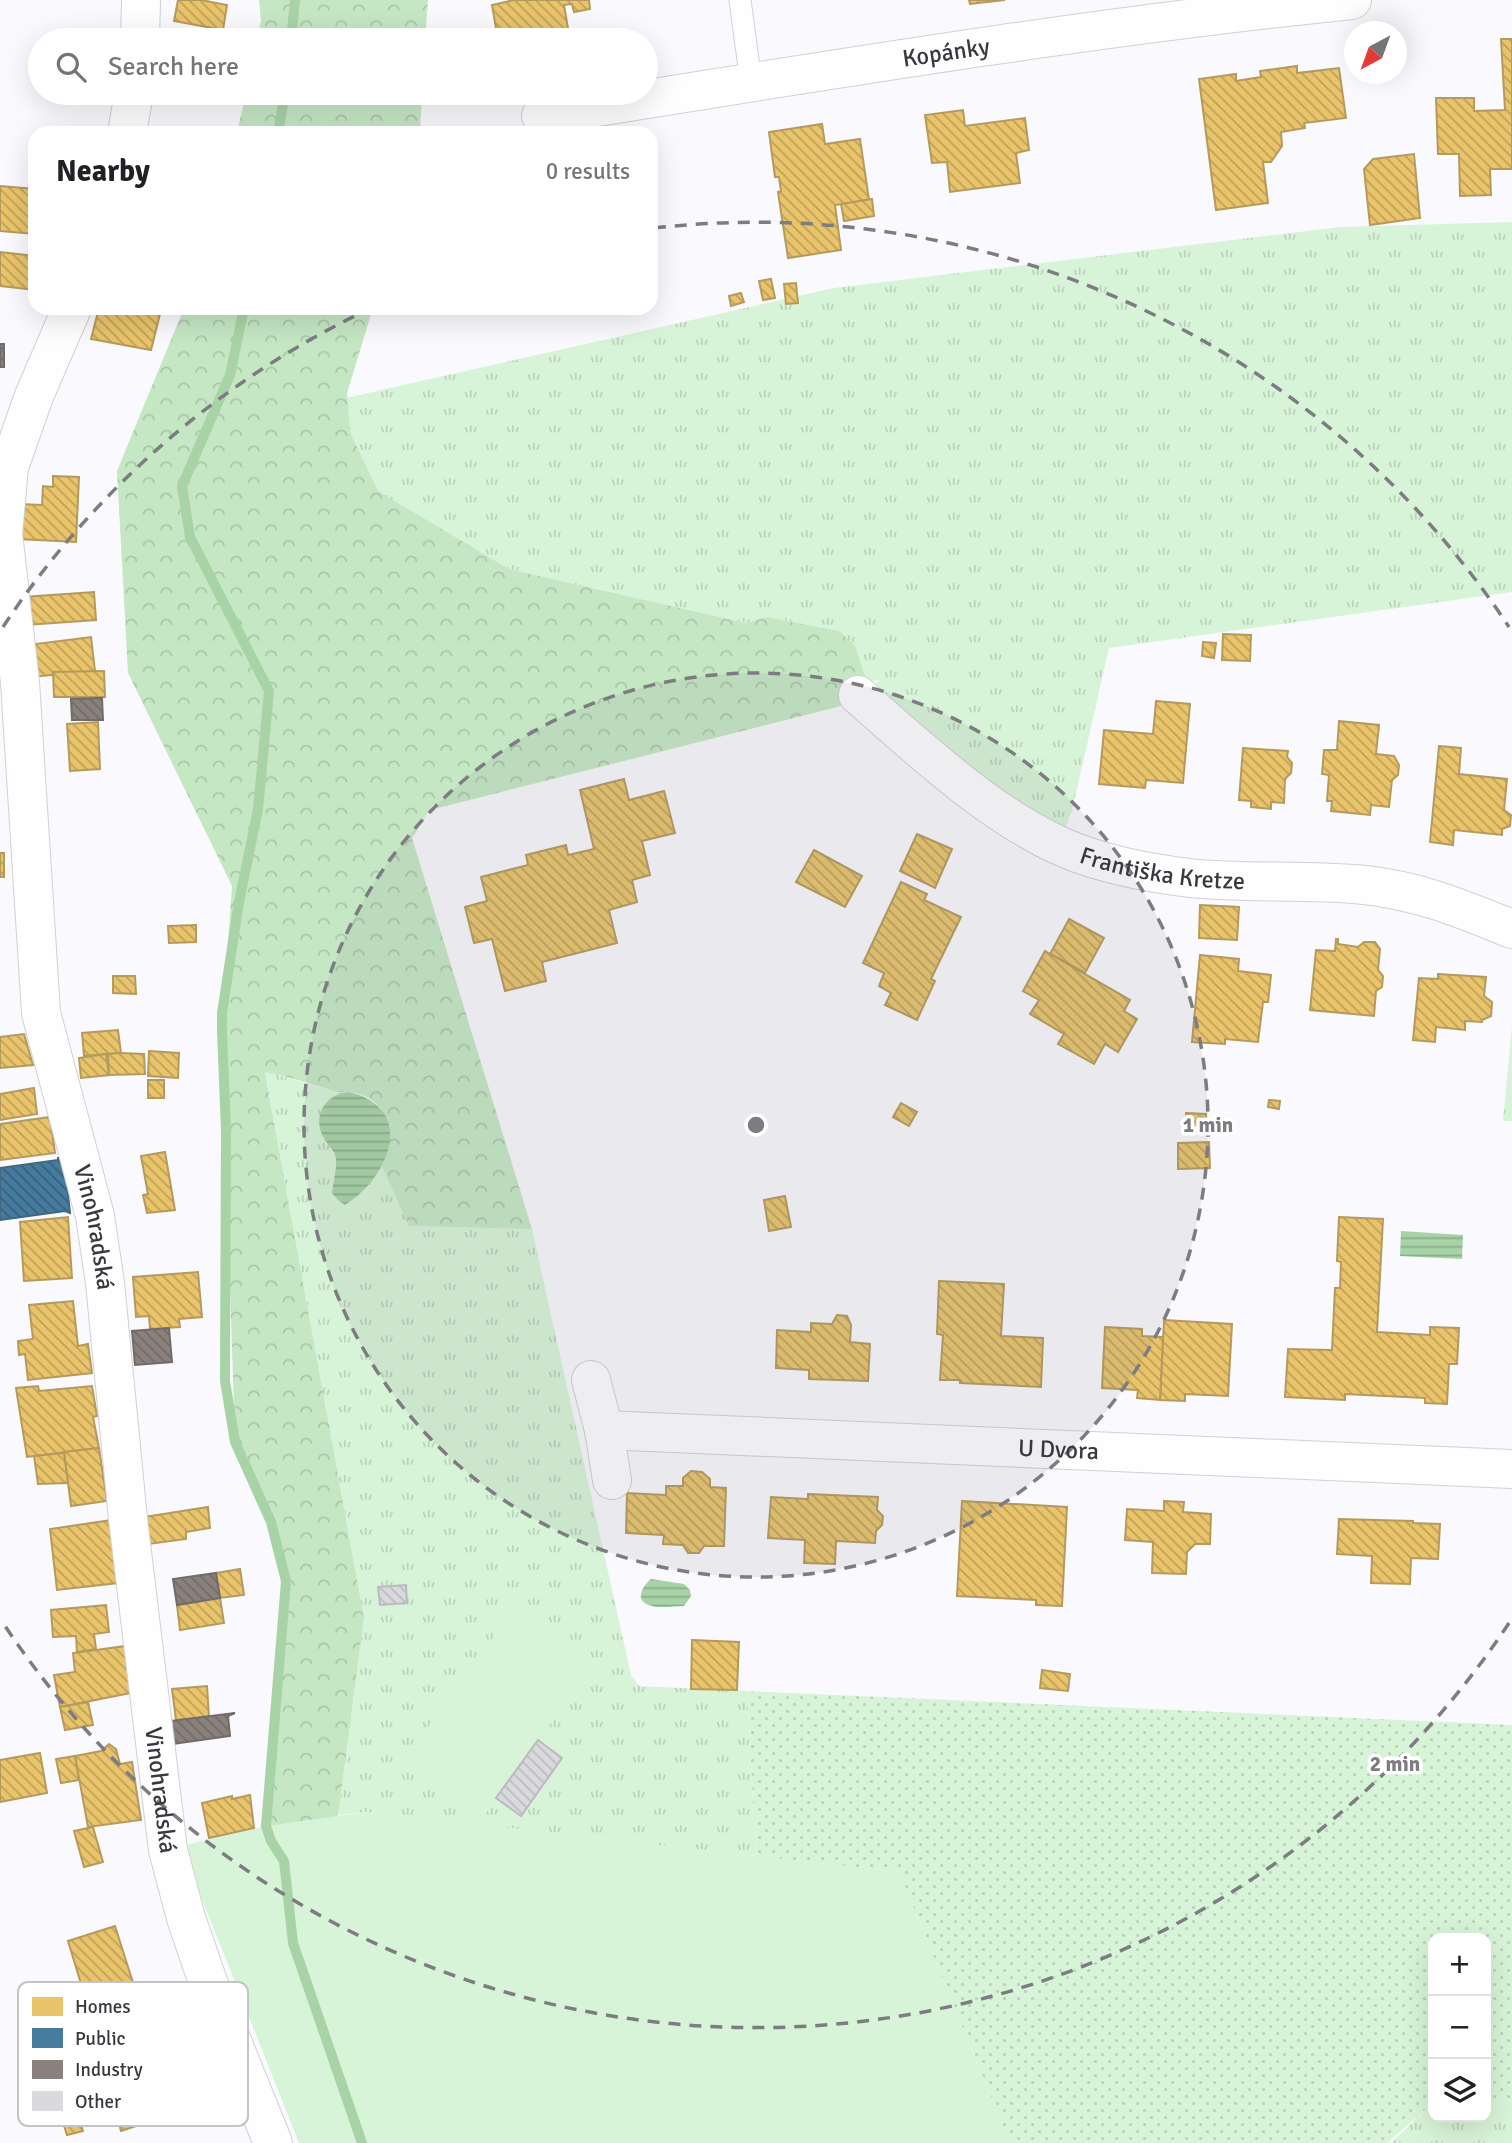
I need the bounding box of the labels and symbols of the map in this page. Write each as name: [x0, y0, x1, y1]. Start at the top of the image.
north arrow: [1344, 21, 1407, 84]
street label: Kopánky: [900, 31, 992, 74]
street label: Františka Kretze: [1076, 840, 1245, 896]
text: 1 min: [1183, 1112, 1233, 1138]
centre of rings: [744, 1113, 768, 1137]
street label: Vinohradská: [67, 1161, 121, 1291]
street label: U Dvora: [1018, 1433, 1100, 1466]
street label: Vinohradská: [138, 1725, 183, 1855]
text: 2 min: [1370, 1751, 1420, 1777]
legend: [18, 1982, 248, 2126]
text: Homes: [75, 1995, 131, 2019]
text: Public: [75, 2027, 126, 2051]
text: Industry: [75, 2058, 143, 2082]
text: Other: [75, 2090, 121, 2114]

